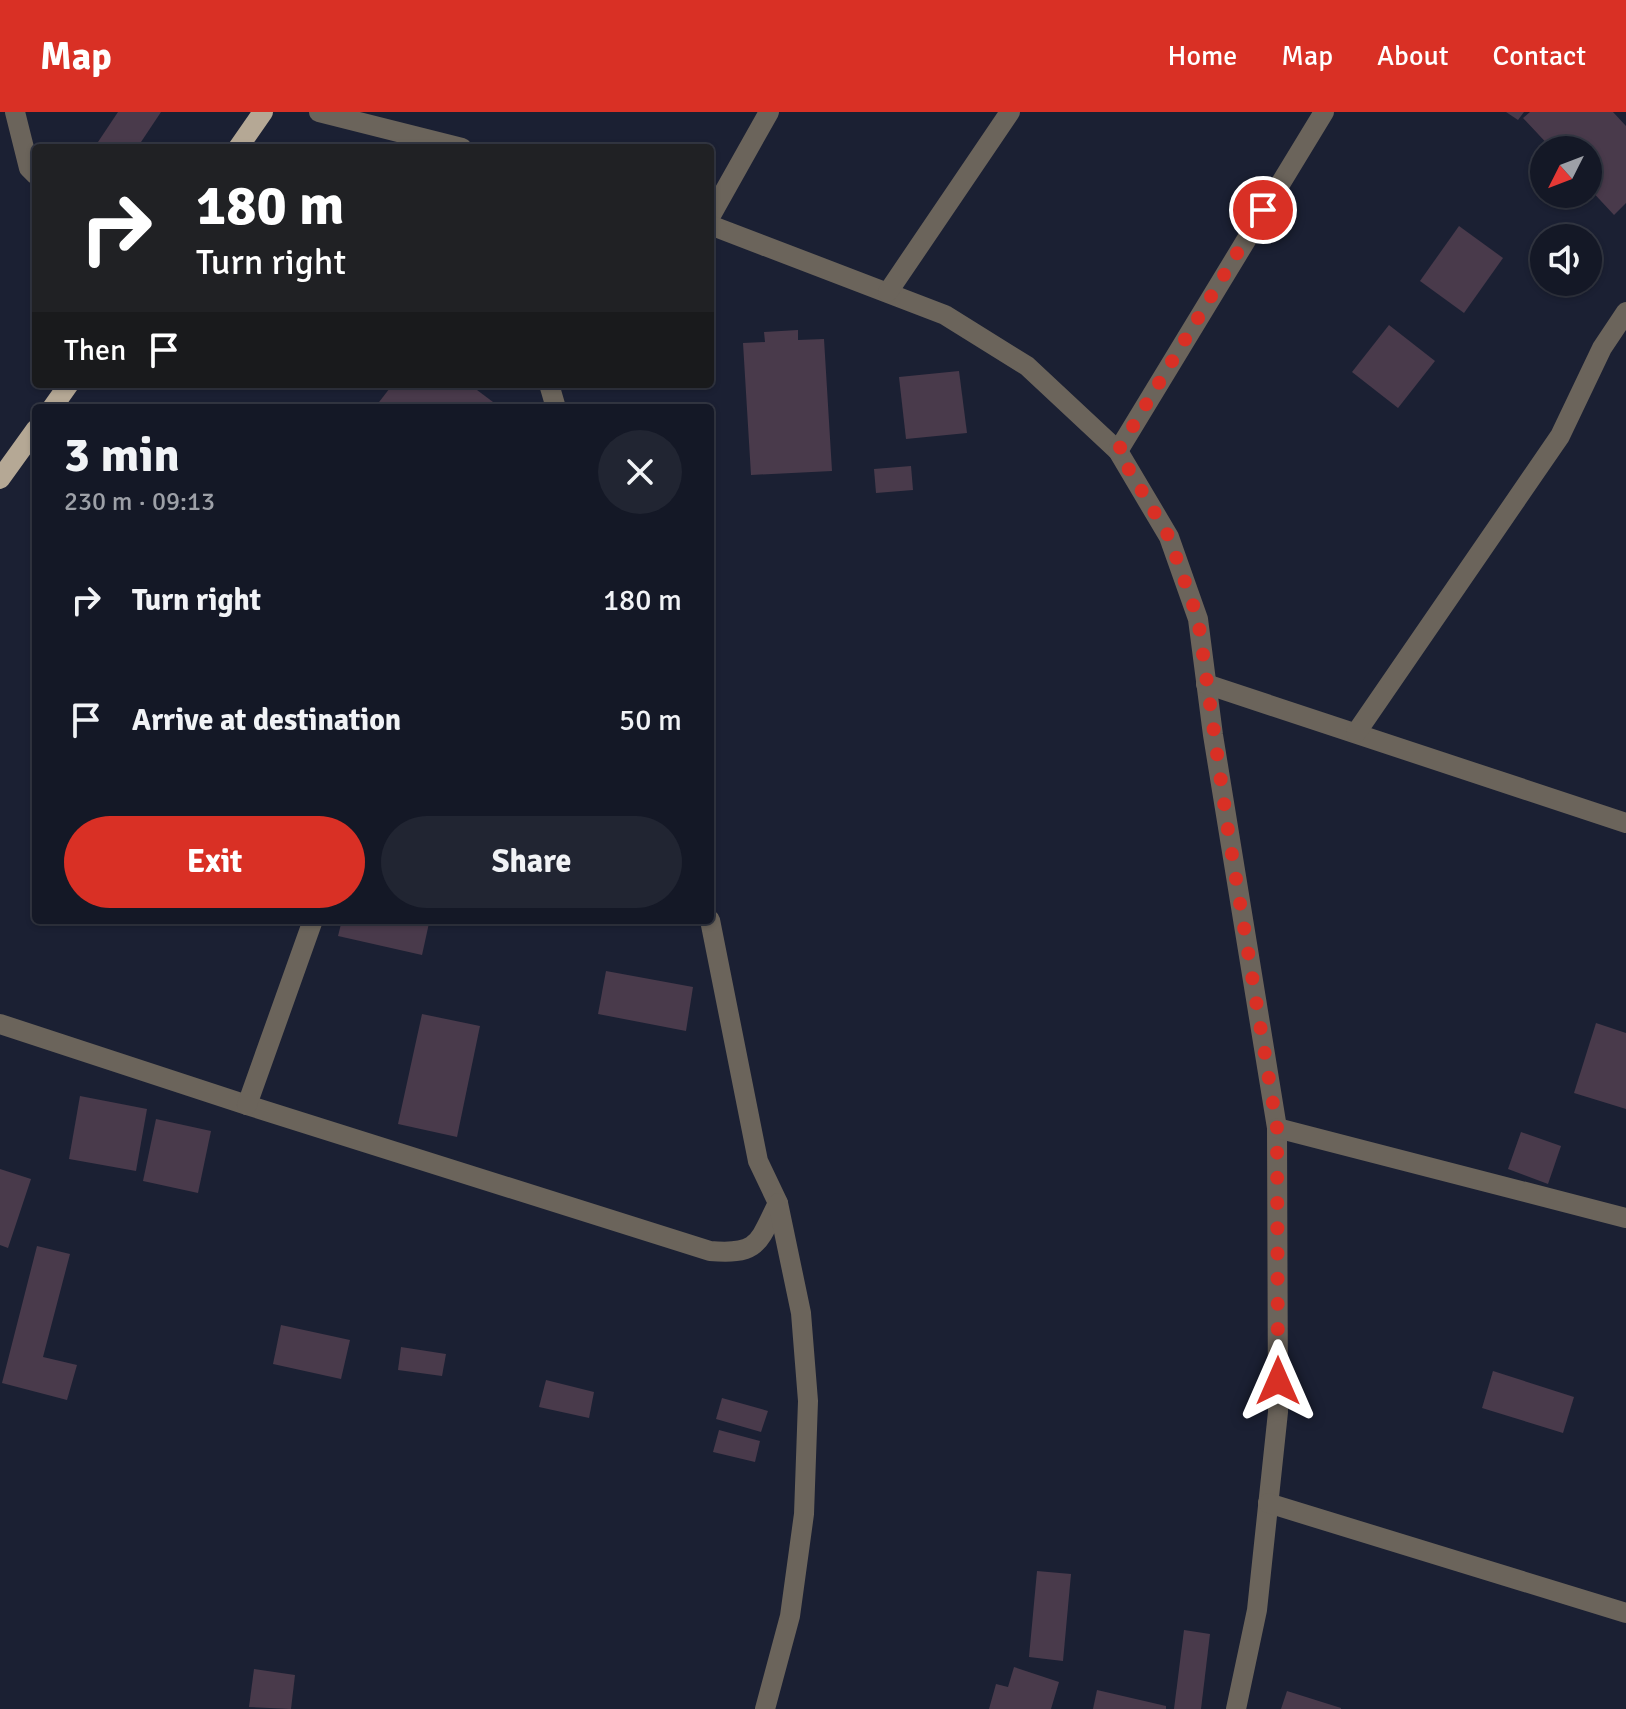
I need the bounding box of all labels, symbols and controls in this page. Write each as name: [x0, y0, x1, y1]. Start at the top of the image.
text: Map: [40, 33, 112, 80]
text: Home: [1168, 39, 1237, 73]
text: Map: [1281, 39, 1333, 73]
text: About: [1377, 39, 1449, 73]
text: Contact: [1493, 39, 1586, 73]
north arrow: [1530, 136, 1602, 208]
map controls: [1530, 136, 1602, 296]
text: 180 m: [196, 171, 344, 240]
icon: right: [64, 176, 168, 280]
pin: [1229, 176, 1297, 244]
icon: arrive: [1241, 188, 1285, 232]
button: sound: [1530, 224, 1602, 296]
text: Turn right: [196, 240, 346, 285]
icon: arrive: [142, 328, 186, 372]
text: Then: [64, 332, 126, 369]
text: 3 min: [64, 426, 180, 485]
button: close: [598, 430, 682, 514]
text: 230 m · 09:13: [64, 486, 215, 518]
icon: right: [64, 578, 108, 622]
text: Turn right: [132, 582, 261, 619]
text: 180 m: [603, 582, 682, 619]
icon: arrive: [64, 698, 108, 742]
text: Arrive at destination: [132, 702, 401, 739]
text: 50 m: [619, 702, 682, 739]
button: Exit: [64, 816, 365, 908]
button: Share: [381, 816, 682, 908]
position arrow: [1236, 1339, 1320, 1423]

